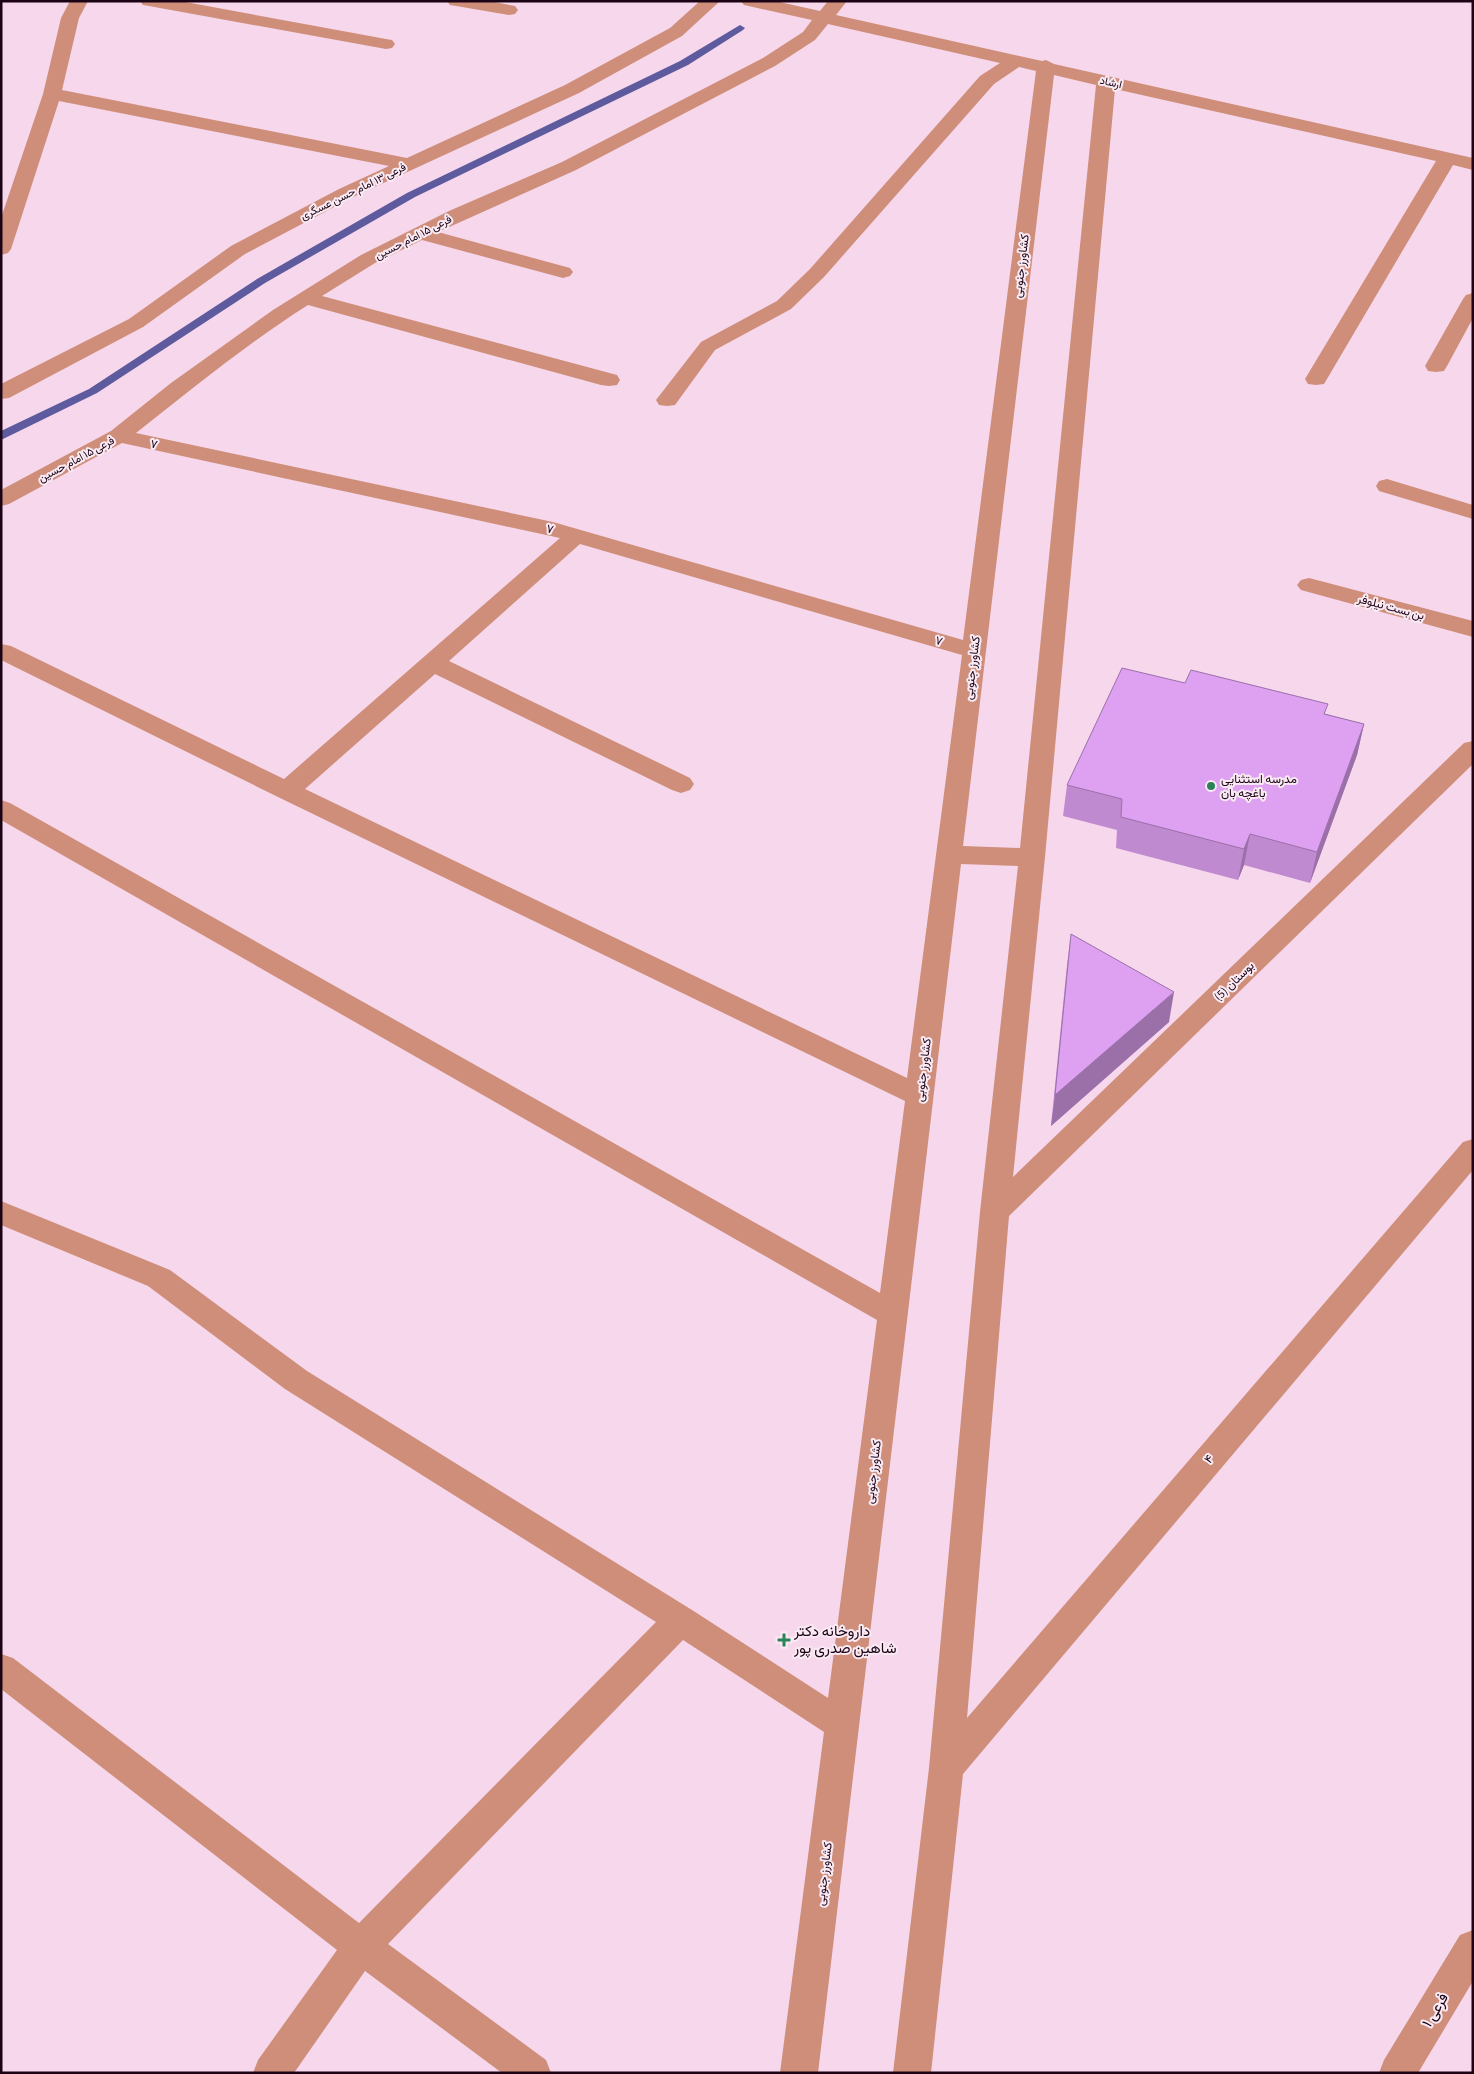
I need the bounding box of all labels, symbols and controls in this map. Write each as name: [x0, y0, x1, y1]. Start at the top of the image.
street label: ارشاد: [1098, 73, 1123, 92]
street label: فرعی ۱۳ امام حسن عسگری: [298, 159, 408, 224]
street label: فرعی ۱۵ امام حسین: [372, 212, 454, 263]
street label: کشاورز جنوبی: [1009, 233, 1034, 299]
street label: فرعی ۱۵ امام حسین: [35, 433, 117, 486]
street label: ۷: [149, 435, 159, 454]
street label: ۷: [545, 520, 555, 539]
street label: بن بست نیلوفر: [1354, 590, 1426, 625]
street label: ۷: [933, 632, 945, 651]
street label: کشاورز جنوبی: [960, 635, 985, 701]
place label: مدرسه استثنایی باغچه بان: [1221, 771, 1297, 802]
marker: مدرسه استثنایی باغچه بان: [1205, 780, 1217, 792]
street label: بوستان (5): [1211, 958, 1258, 1005]
street label: کشاورز جنوبی: [911, 1037, 936, 1103]
street label: کشاورز جنوبی: [861, 1439, 886, 1505]
street label: ۴: [1201, 1451, 1218, 1467]
place label: داروخانه دکتر شاهین صدری پور: [793, 1621, 897, 1659]
marker: داروخانه دکتر شاهین صدری پور: [778, 1634, 790, 1646]
street label: کشاورز جنوبی: [812, 1841, 837, 1907]
street label: فرعی ۱: [1417, 1989, 1454, 2031]

